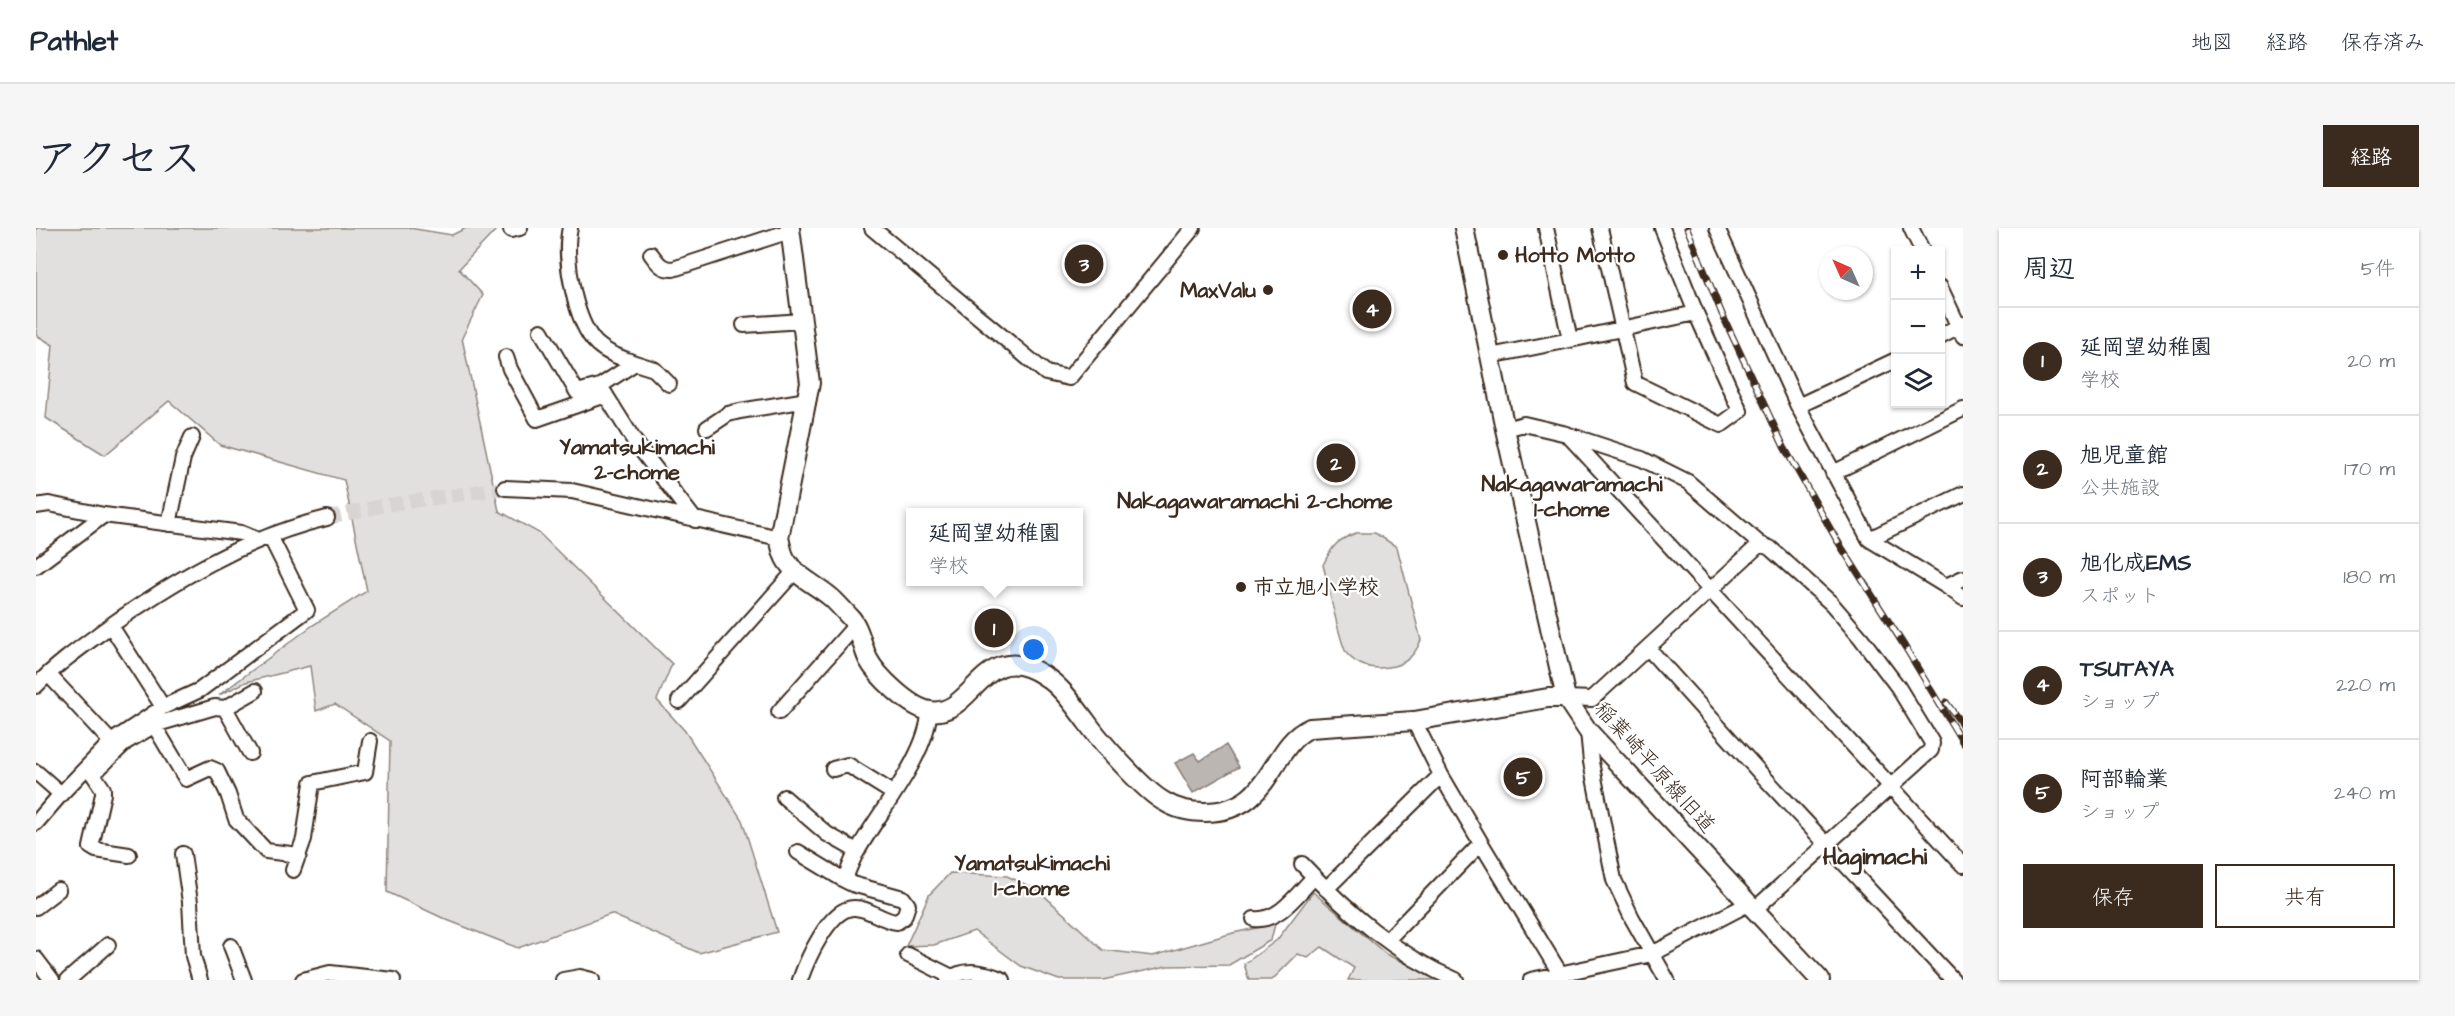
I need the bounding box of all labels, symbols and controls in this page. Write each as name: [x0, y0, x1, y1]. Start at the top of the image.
text: Pathlet: [30, 22, 118, 61]
text: 地図: [2191, 28, 2233, 57]
text: 経路: [2266, 28, 2308, 57]
text: 保存済み: [2341, 28, 2425, 57]
button: 経路: [2323, 125, 2419, 187]
text: アクセス: [36, 131, 201, 189]
place label: Hotto Motto: [1515, 241, 1635, 270]
pin: 3: [1064, 242, 1104, 286]
north arrow: [1819, 246, 1873, 300]
map controls: [1891, 246, 1945, 408]
button: +: [1891, 246, 1945, 300]
marker: Hotto Motto: [1496, 248, 1510, 262]
text: 周辺: [2023, 251, 2075, 287]
text: 5件: [2361, 255, 2395, 283]
place label: MaxValu: [1180, 276, 1256, 305]
marker: MaxValu: [1261, 283, 1275, 297]
pin: 4: [1352, 286, 1392, 332]
button: −: [1891, 300, 1945, 354]
text: 延岡望幼稚園: [2080, 332, 2212, 363]
text: 1: [2041, 347, 2044, 375]
text: 20 m: [2347, 347, 2395, 375]
button: layers: [1891, 354, 1945, 408]
text: 学校: [2080, 366, 2120, 394]
district label: Yamatsukimachi 2-chome: [559, 432, 716, 488]
pin: 2: [1316, 440, 1356, 486]
text: 旭児童館: [2080, 440, 2168, 471]
text: 2: [2037, 455, 2048, 483]
text: 170 m: [2344, 455, 2395, 483]
district label: Nakagawaramachi 1-chome: [1481, 469, 1663, 525]
text: 公共施設: [2080, 474, 2160, 502]
district label: Nakagawaramachi 2-chome: [1117, 486, 1393, 518]
popup: [906, 508, 1083, 586]
text: 延岡望幼稚園: [928, 518, 1061, 549]
text: 旭化成EMS: [2080, 548, 2191, 579]
text: 学校: [928, 552, 968, 580]
text: 3: [2037, 563, 2048, 591]
text: 180 m: [2343, 563, 2395, 591]
place label: 市立旭小学校: [1253, 573, 1379, 602]
marker: 市立旭小学校: [1234, 580, 1248, 594]
text: スポット: [2080, 582, 2160, 610]
pin: 1: [974, 606, 1014, 650]
your location: [1019, 635, 1048, 664]
text: TSUTAYA: [2080, 654, 2174, 685]
text: 4: [2036, 671, 2049, 699]
text: 220 m: [2336, 671, 2395, 699]
text: ショップ: [2080, 688, 2159, 716]
street label: 稲葉崎平原線旧道: [1588, 695, 1722, 839]
pin: 5: [1504, 754, 1542, 800]
text: 阿部輪業: [2080, 764, 2168, 795]
text: 5: [2035, 779, 2050, 807]
text: 240 m: [2334, 779, 2395, 807]
text: ショップ: [2080, 798, 2159, 826]
district label: Hagimachi: [1823, 840, 1928, 875]
district label: Yamatsukimachi 1-chome: [954, 848, 1111, 904]
button: 保存: [2023, 864, 2203, 928]
button: 共有: [2215, 864, 2395, 928]

